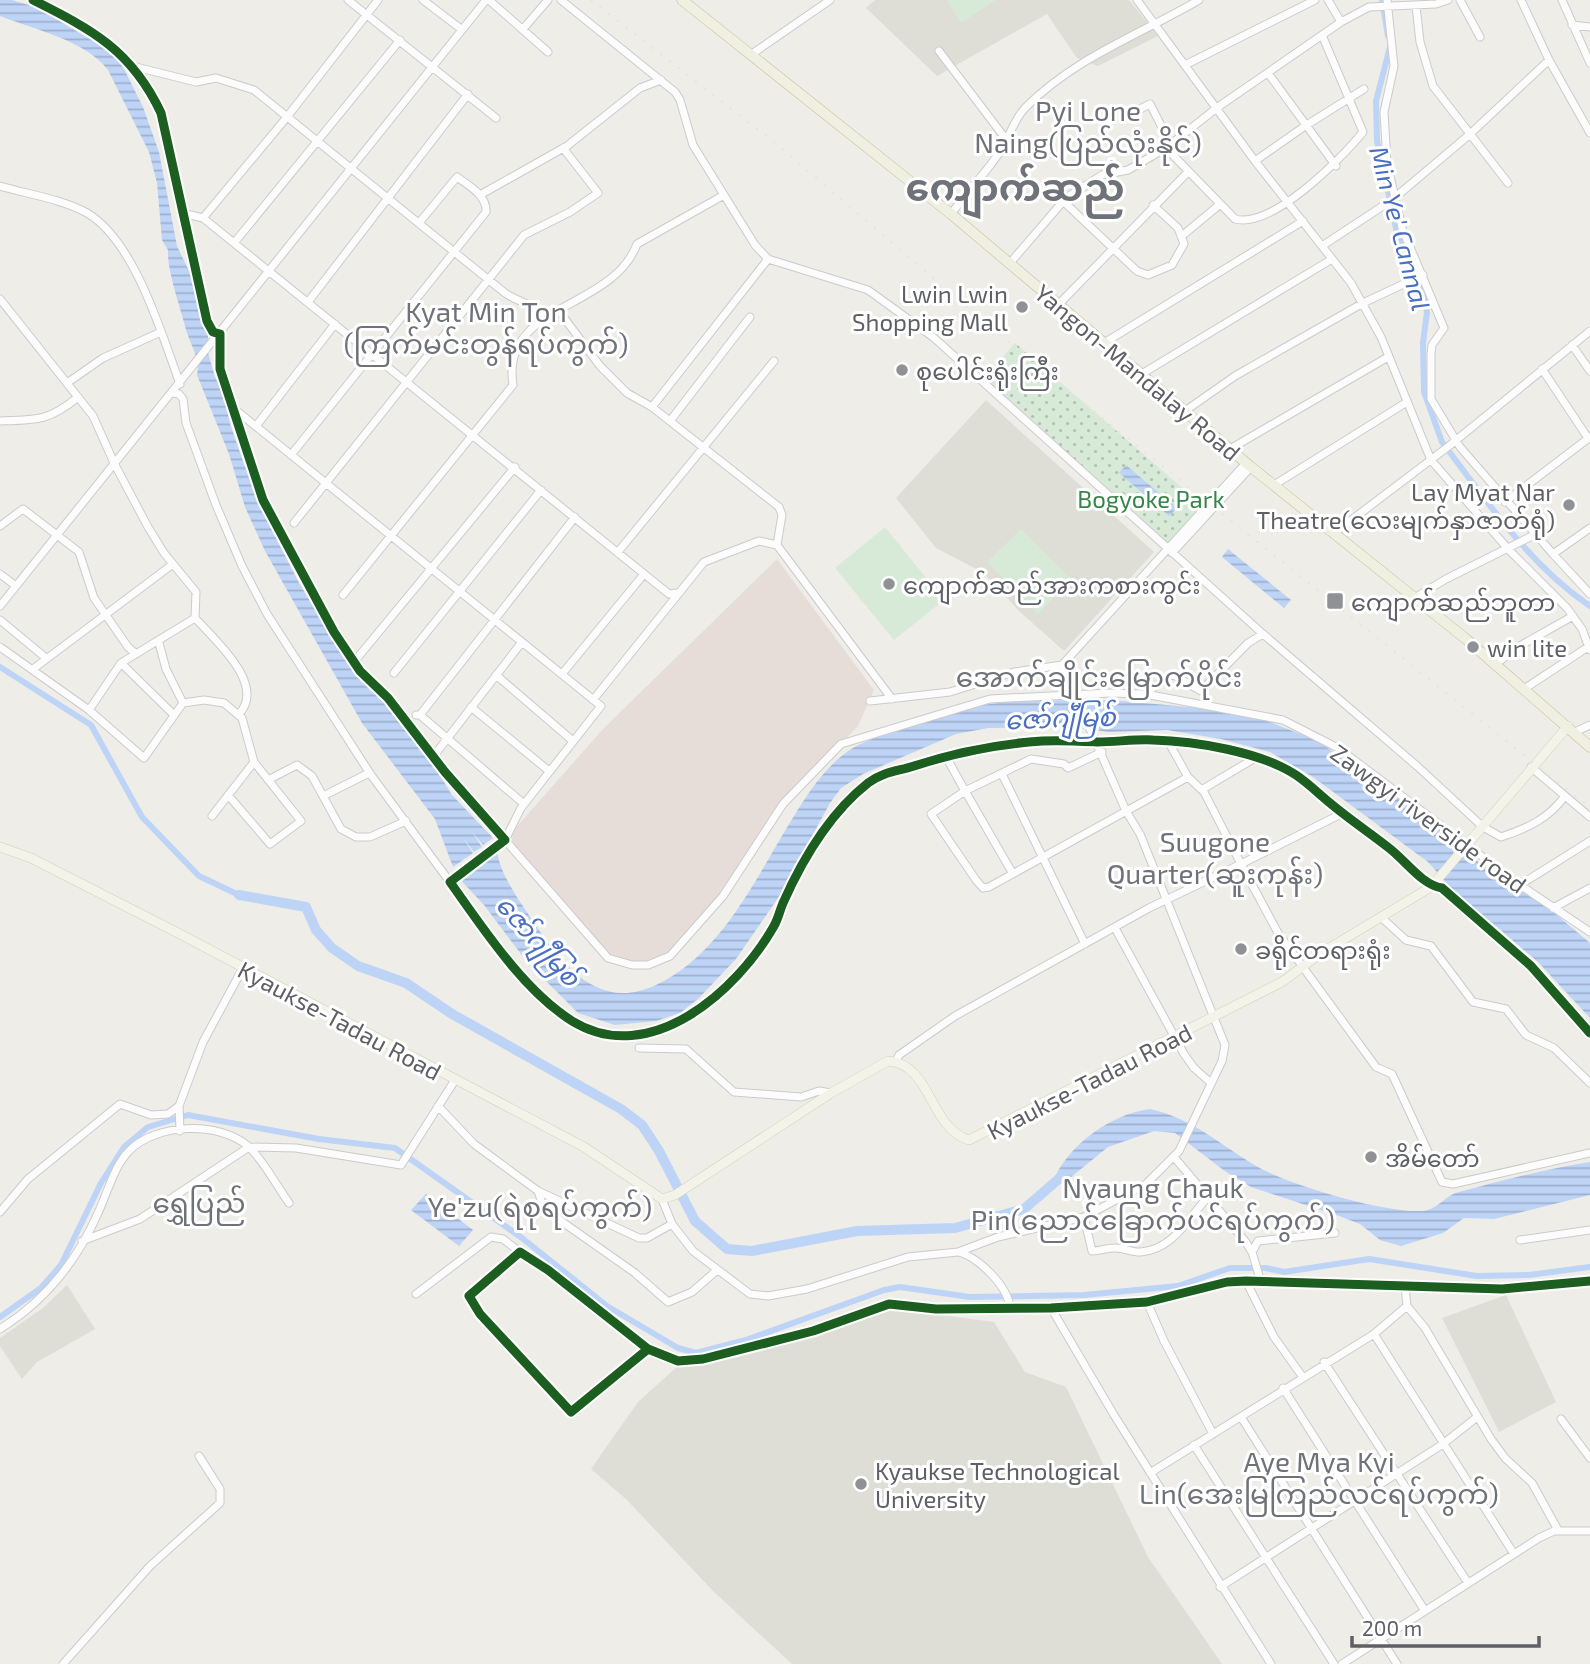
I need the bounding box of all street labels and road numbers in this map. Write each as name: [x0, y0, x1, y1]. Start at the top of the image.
street label: Yangon-Mandalay Road: [1029, 278, 1247, 466]
street label: Zawgyi riverside road: [1326, 737, 1532, 899]
street label: Kyaukse-Tadau Road: [234, 954, 446, 1086]
street label: Kyaukse-Tadau Road: [982, 1017, 1196, 1145]

